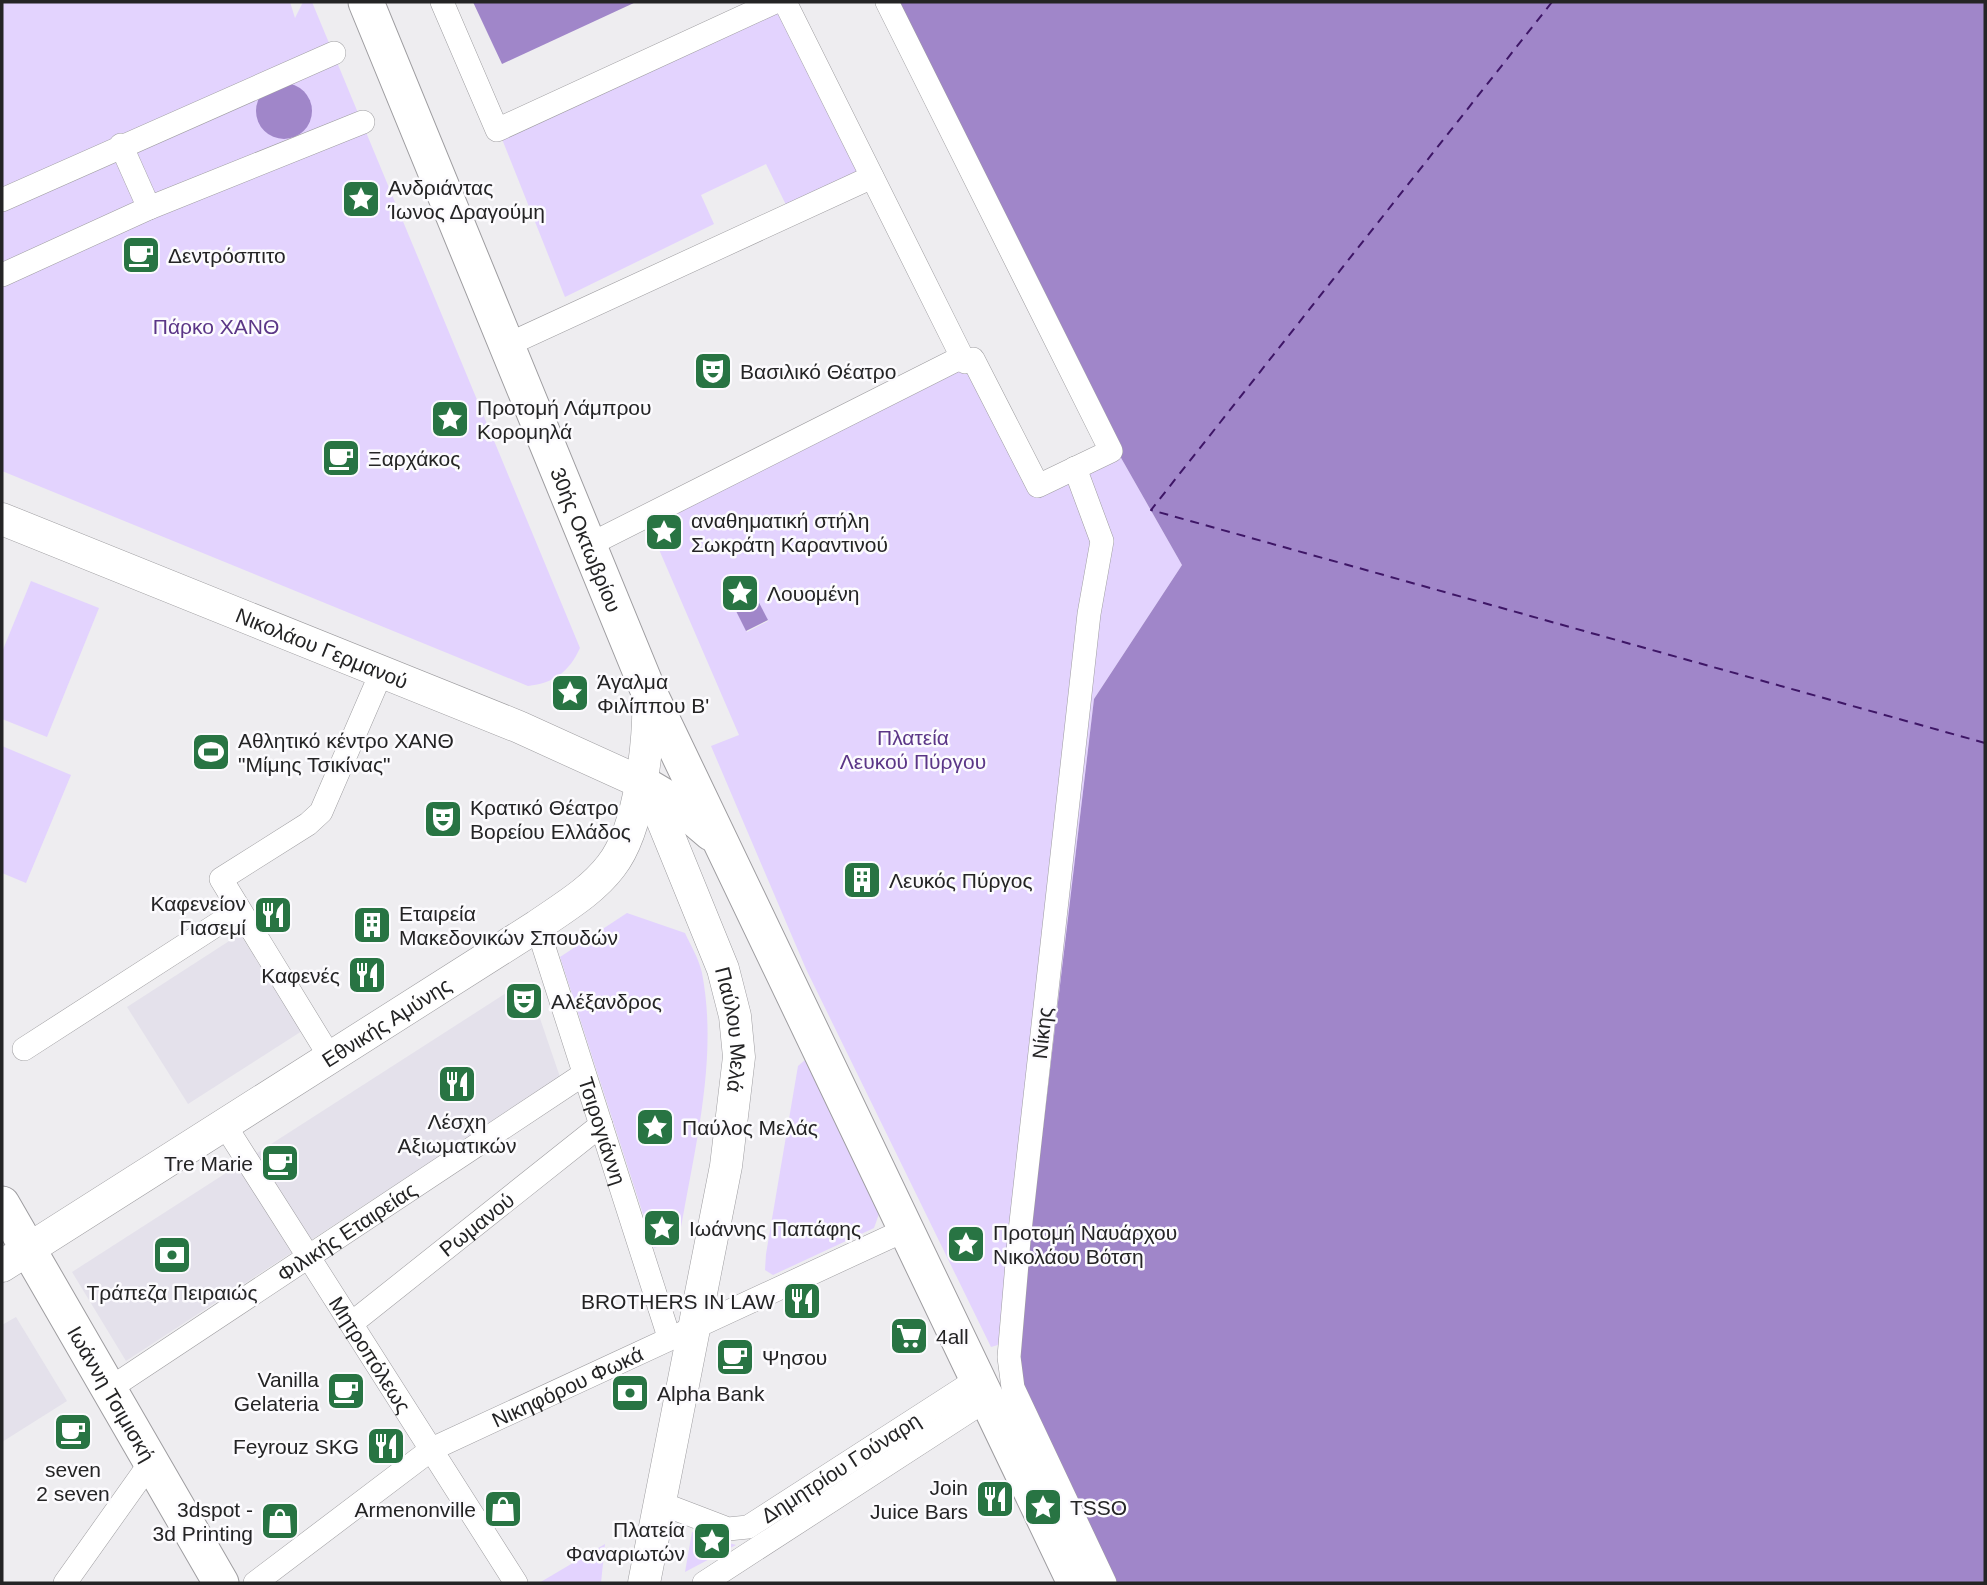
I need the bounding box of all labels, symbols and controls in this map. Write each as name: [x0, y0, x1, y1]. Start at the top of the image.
place label: Ανδριάντας Ίωνος Δραγούμη: [387, 176, 545, 223]
place icon: Ανδριάντας Ίωνος Δραγούμη: [340, 178, 382, 220]
cafe icon: Δεντρόσπιτο: [120, 234, 162, 276]
place label: Δεντρόσπιτο: [168, 244, 286, 267]
park label: Πάρκο ΧΑΝΘ: [153, 315, 279, 338]
theatre icon: Βασιλικό Θέατρο: [692, 350, 734, 392]
place label: Βασιλικό Θέατρο: [740, 360, 896, 383]
place label: Προτομή Λάμπρου Κορομηλά: [477, 396, 652, 443]
place icon: Προτομή Λάμπρου Κορομηλά: [429, 398, 471, 440]
cafe icon: Ξαρχάκος: [320, 437, 362, 479]
place label: Ξαρχάκος: [368, 447, 460, 470]
street label: 30ής Οκτωβρίου: [546, 464, 626, 615]
place label: αναθηματική στήλη Σωκράτη Καραντινού: [691, 509, 888, 556]
place icon: αναθηματική στήλη Σωκράτη Καραντινού: [643, 511, 685, 553]
place icon: Λουομένη: [719, 572, 761, 614]
place label: Λουομένη: [767, 582, 860, 605]
street label: Νικολάου Γερμανού: [233, 603, 412, 693]
place label: Άγαλμα Φιλίππου Β': [597, 670, 709, 717]
place icon: Άγαλμα Φιλίππου Β': [549, 672, 591, 714]
park label: Πλατεία Λευκού Πύργου: [840, 726, 986, 773]
place label: Αθλητικό κέντρο ΧΑΝΘ "Μίμης Τσικίνας": [238, 729, 454, 776]
sports icon: Αθλητικό κέντρο ΧΑΝΘ "Μίμης Τσικίνας": [190, 731, 232, 773]
place label: Κρατικό Θέατρο Βορείου Ελλάδος: [470, 796, 631, 843]
theatre icon: Κρατικό Θέατρο Βορείου Ελλάδος: [422, 798, 464, 840]
building icon: Λευκός Πύργος: [841, 859, 883, 901]
place label: Λευκός Πύργος: [889, 869, 1033, 892]
place label: Καφενείον Γιασεμί: [150, 892, 246, 939]
restaurant icon: Καφενείον Γιασεμί: [252, 894, 294, 936]
place label: Εταιρεία Μακεδονικών Σπουδών: [399, 902, 618, 949]
building icon: Εταιρεία Μακεδονικών Σπουδών: [351, 904, 393, 946]
restaurant icon: Καφενές: [346, 954, 388, 996]
place label: Καφενές: [261, 964, 340, 987]
street label: Παύλου Μελά: [711, 964, 751, 1094]
street label: Εθνικής Αμύνης: [317, 973, 455, 1071]
theatre icon: Αλέξανδρος: [503, 980, 545, 1022]
place label: Αλέξανδρος: [551, 990, 662, 1013]
street label: Νίκης: [1028, 1006, 1056, 1060]
restaurant icon: Λέσχη Αξιωματικών: [436, 1063, 478, 1105]
street label: Τσιρογιάννη: [575, 1074, 631, 1187]
place icon: Παύλος Μελάς: [634, 1106, 676, 1148]
place label: Λέσχη Αξιωματικών: [398, 1110, 516, 1157]
place label: Παύλος Μελάς: [682, 1116, 818, 1139]
cafe icon: Tre Marie: [259, 1142, 301, 1184]
place label: Tre Marie: [164, 1152, 253, 1175]
street label: Φιλικής Εταιρείας: [273, 1177, 420, 1286]
street label: Ρωμανού: [435, 1188, 518, 1261]
place icon: Ιωάννης Παπάφης: [641, 1207, 683, 1249]
place label: Ιωάννης Παπάφης: [689, 1217, 861, 1240]
place label: Προτομή Ναυάρχου Νικολάου Βότση: [993, 1221, 1177, 1268]
place icon: Προτομή Ναυάρχου Νικολάου Βότση: [945, 1223, 987, 1265]
bank icon: Τράπεζα Πειραιώς: [151, 1234, 193, 1276]
restaurant icon: BROTHERS IN LAW: [781, 1280, 823, 1322]
place label: Τράπεζα Πειραιώς: [86, 1281, 258, 1304]
place label: BROTHERS IN LAW: [581, 1290, 775, 1313]
street label: Μητροπόλεως: [325, 1292, 416, 1417]
supermarket icon: 4all: [888, 1315, 930, 1357]
street label: Ιωάννη Τσιμισκή: [63, 1322, 160, 1465]
place label: 4all: [936, 1325, 969, 1348]
cafe icon: Ψησου: [714, 1336, 756, 1378]
street label: Νικηφόρου Φωκά: [488, 1342, 646, 1431]
place label: Ψησου: [762, 1346, 827, 1369]
place label: Vanilla Gelateria: [234, 1368, 319, 1415]
cafe icon: Vanilla Gelateria: [325, 1370, 367, 1412]
bank icon: Alpha Bank: [609, 1372, 651, 1414]
place label: Alpha Bank: [657, 1382, 765, 1405]
street label: Δημητρίου Γούναρη: [757, 1408, 924, 1527]
cafe icon: seven 2 seven: [52, 1411, 94, 1453]
restaurant icon: Feyrouz SKG: [365, 1425, 407, 1467]
place label: Feyrouz SKG: [233, 1435, 359, 1458]
place label: seven 2 seven: [36, 1458, 110, 1505]
place label: Join Juice Bars: [870, 1476, 968, 1523]
restaurant icon: Join Juice Bars: [974, 1478, 1016, 1520]
place icon: TSSO: [1022, 1486, 1064, 1528]
shop icon: Armenonville: [482, 1488, 524, 1530]
place label: TSSO: [1070, 1496, 1127, 1519]
place label: 3dspot - 3d Printing: [153, 1498, 253, 1545]
place label: Armenonville: [355, 1498, 476, 1521]
shop icon: 3dspot - 3d Printing: [259, 1500, 301, 1542]
place label: Πλατεία Φαναριωτών: [566, 1518, 685, 1565]
place icon: Πλατεία Φαναριωτών: [691, 1520, 733, 1562]

